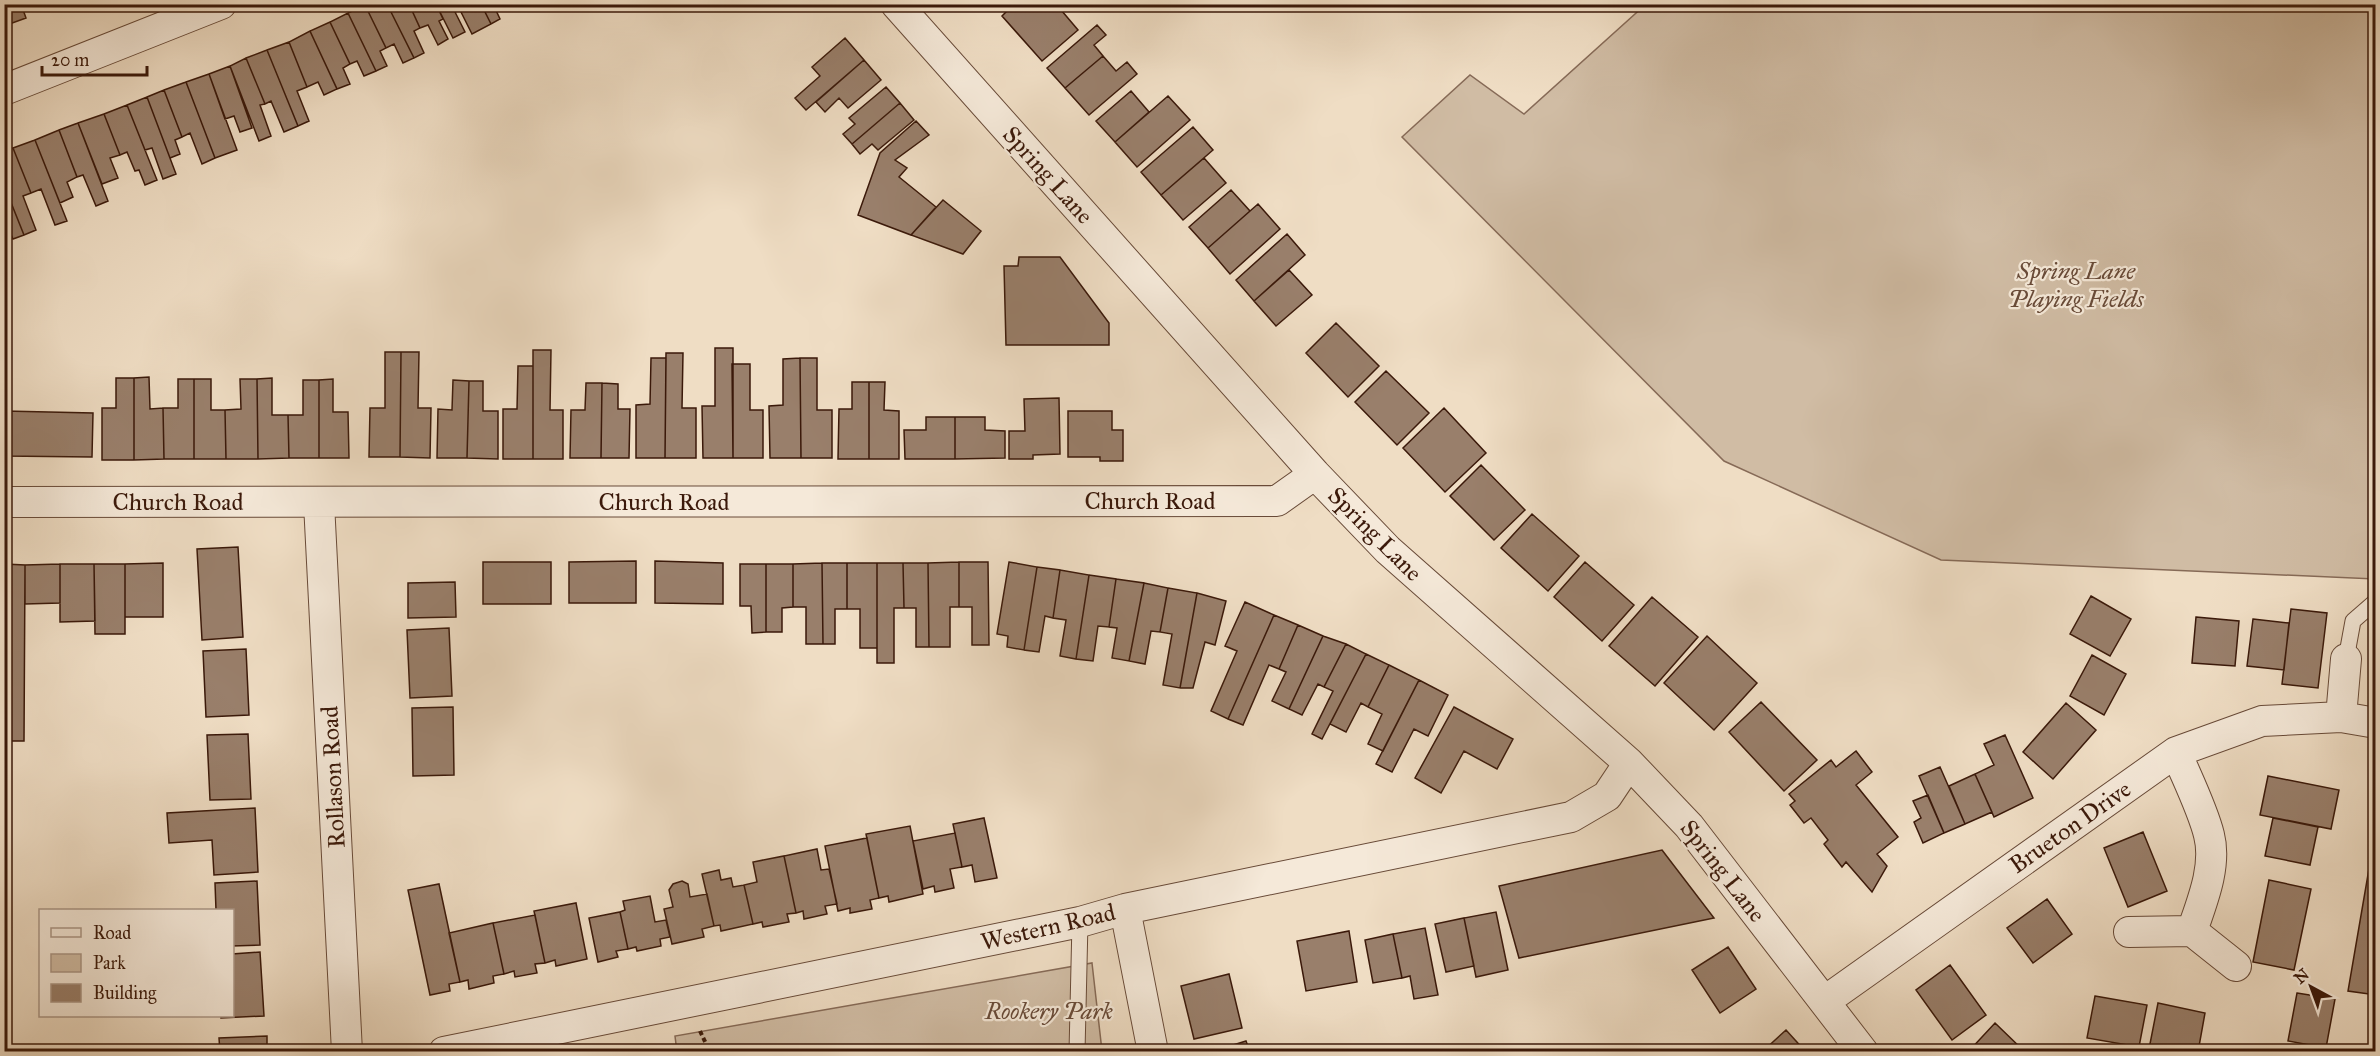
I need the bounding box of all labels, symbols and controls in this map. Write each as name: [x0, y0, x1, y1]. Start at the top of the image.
scale bar: [42, 39, 147, 77]
text: 20 m: [51, 49, 89, 71]
street label: Spring Lane: [996, 120, 1100, 230]
park label: Spring Lane Playing Fields: [2008, 256, 2145, 314]
street label: Spring Lane: [1321, 480, 1429, 588]
street label: Church Road: [1084, 486, 1216, 516]
street label: Church Road: [112, 487, 244, 517]
street label: Church Road: [598, 487, 730, 517]
street label: Rollason Road: [314, 705, 352, 849]
street label: Brueton Drive: [2003, 774, 2137, 880]
street label: Spring Lane: [1674, 814, 1772, 928]
street label: Western Road: [978, 897, 1118, 957]
legend: [39, 909, 234, 1017]
text: Road: [93, 922, 131, 944]
text: Park: [93, 952, 126, 974]
north arrow: [2281, 957, 2341, 1017]
text: N: [2290, 964, 2313, 988]
text: Building: [93, 982, 157, 1005]
park label: Rookery Park: [984, 996, 1113, 1026]

